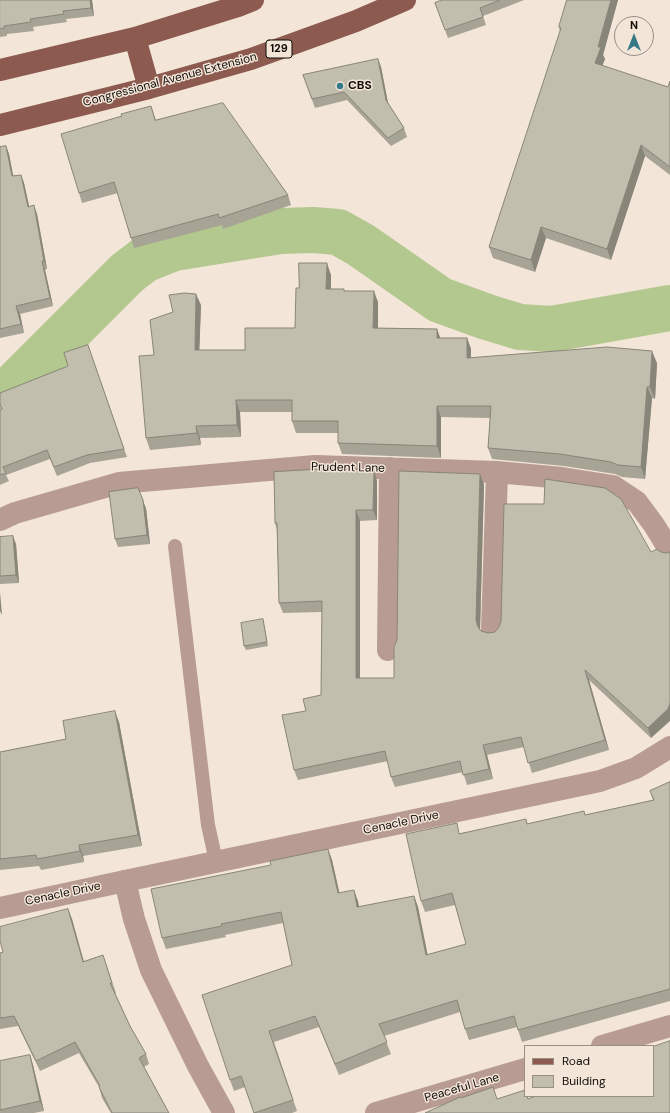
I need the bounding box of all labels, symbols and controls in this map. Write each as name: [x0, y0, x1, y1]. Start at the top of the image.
north arrow: [614, 16, 654, 56]
text: N: [630, 18, 638, 32]
road number: 129: [266, 40, 292, 58]
street label: Congressional Avenue Extension: [81, 50, 259, 110]
place label: CBS: [348, 79, 372, 93]
marker: CBS: [335, 81, 345, 91]
street label: Prudent Lane: [311, 460, 385, 476]
street label: Cenacle Drive: [362, 808, 440, 838]
street label: Cenacle Drive: [24, 879, 102, 909]
legend: [524, 1045, 654, 1097]
text: Road: [562, 1053, 590, 1069]
street label: Peaceful Lane: [423, 1070, 501, 1106]
text: Building: [562, 1073, 606, 1089]

